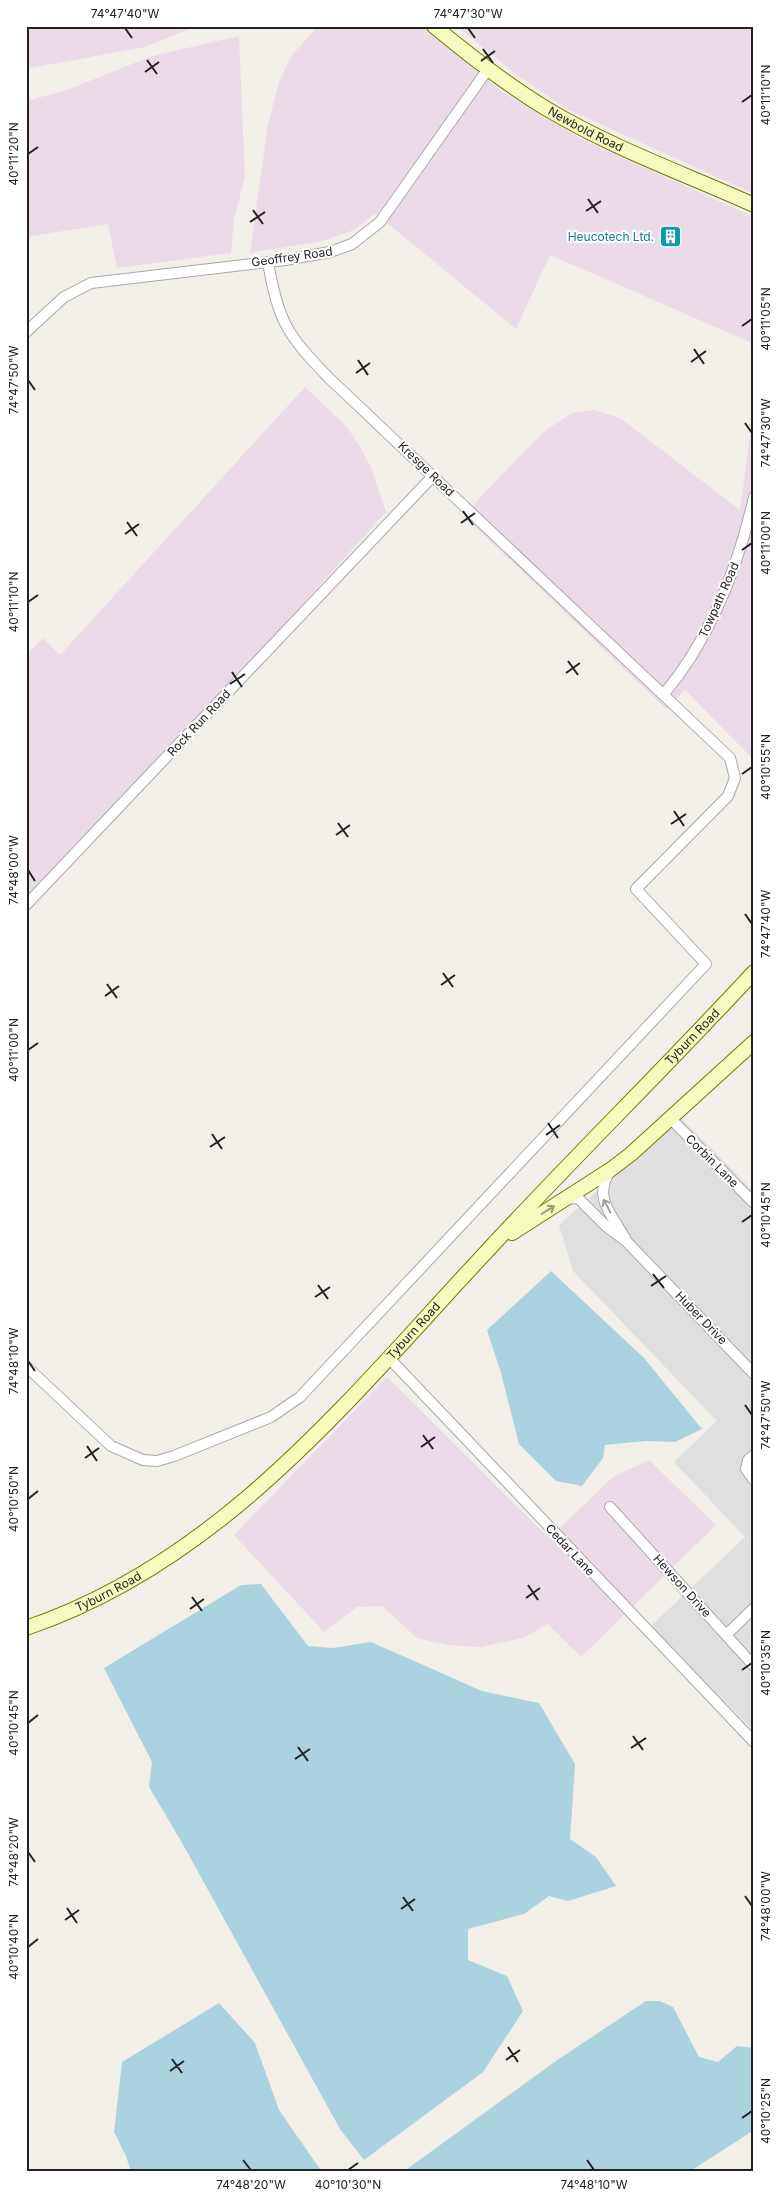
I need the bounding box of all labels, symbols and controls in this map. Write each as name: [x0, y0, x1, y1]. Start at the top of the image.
text: 74°47'40"W: [91, 6, 160, 21]
text: 74°47'30"W: [433, 6, 503, 21]
text: 40°11'10"N: [758, 64, 773, 126]
street label: Newbold Road: [545, 103, 626, 155]
text: 40°11'20"N: [6, 122, 21, 186]
building icon: Heucotech Ltd.: [658, 225, 682, 249]
place label: Heucotech Ltd.: [568, 229, 654, 244]
street label: Geoffrey Road: [250, 243, 333, 270]
text: 40°11'05"N: [758, 287, 773, 351]
text: 74°47'50"W: [6, 345, 21, 414]
text: 74°47'30"W: [758, 398, 773, 468]
street label: Kresge Road: [395, 438, 458, 499]
text: 40°11'00"N: [758, 511, 773, 575]
street label: Towpath Road: [695, 560, 742, 640]
text: 40°11'10"N: [6, 571, 21, 633]
street label: Rock Run Road: [164, 686, 233, 759]
text: 40°10'55"N: [758, 734, 773, 800]
text: 74°48'00"W: [6, 835, 21, 905]
text: 74°47'40"W: [758, 890, 773, 958]
street label: Tyburn Road: [662, 1006, 722, 1068]
text: 40°11'00"N: [6, 1018, 21, 1082]
street label: Corbin Lane: [683, 1131, 742, 1190]
text: 40°10'45"N: [758, 1182, 773, 1248]
one-way arrow: [602, 1199, 612, 1214]
one-way arrow: [541, 1205, 555, 1215]
street label: Huber Drive: [672, 1288, 730, 1347]
street label: Tyburn Road: [383, 1299, 443, 1362]
text: 74°48'10"W: [6, 1327, 21, 1395]
text: 74°47'50"W: [758, 1380, 773, 1449]
text: 40°10'50"N: [6, 1466, 21, 1532]
street label: Cedar Lane: [543, 1521, 598, 1579]
street label: Hewson Drive: [650, 1551, 714, 1620]
street label: Tyburn Road: [73, 1568, 144, 1615]
text: 40°10'35"N: [758, 1630, 773, 1696]
text: 40°10'45"N: [6, 1690, 21, 1756]
text: 74°48'20"W: [6, 1817, 21, 1887]
text: 74°48'00"W: [758, 1871, 773, 1941]
text: 40°10'40"N: [6, 1914, 21, 1980]
text: 40°10'25"N: [758, 2078, 773, 2144]
text: 74°48'20"W: [216, 2177, 286, 2192]
text: 40°10'30"N: [315, 2177, 381, 2192]
text: 74°48'10"W: [560, 2177, 628, 2192]

